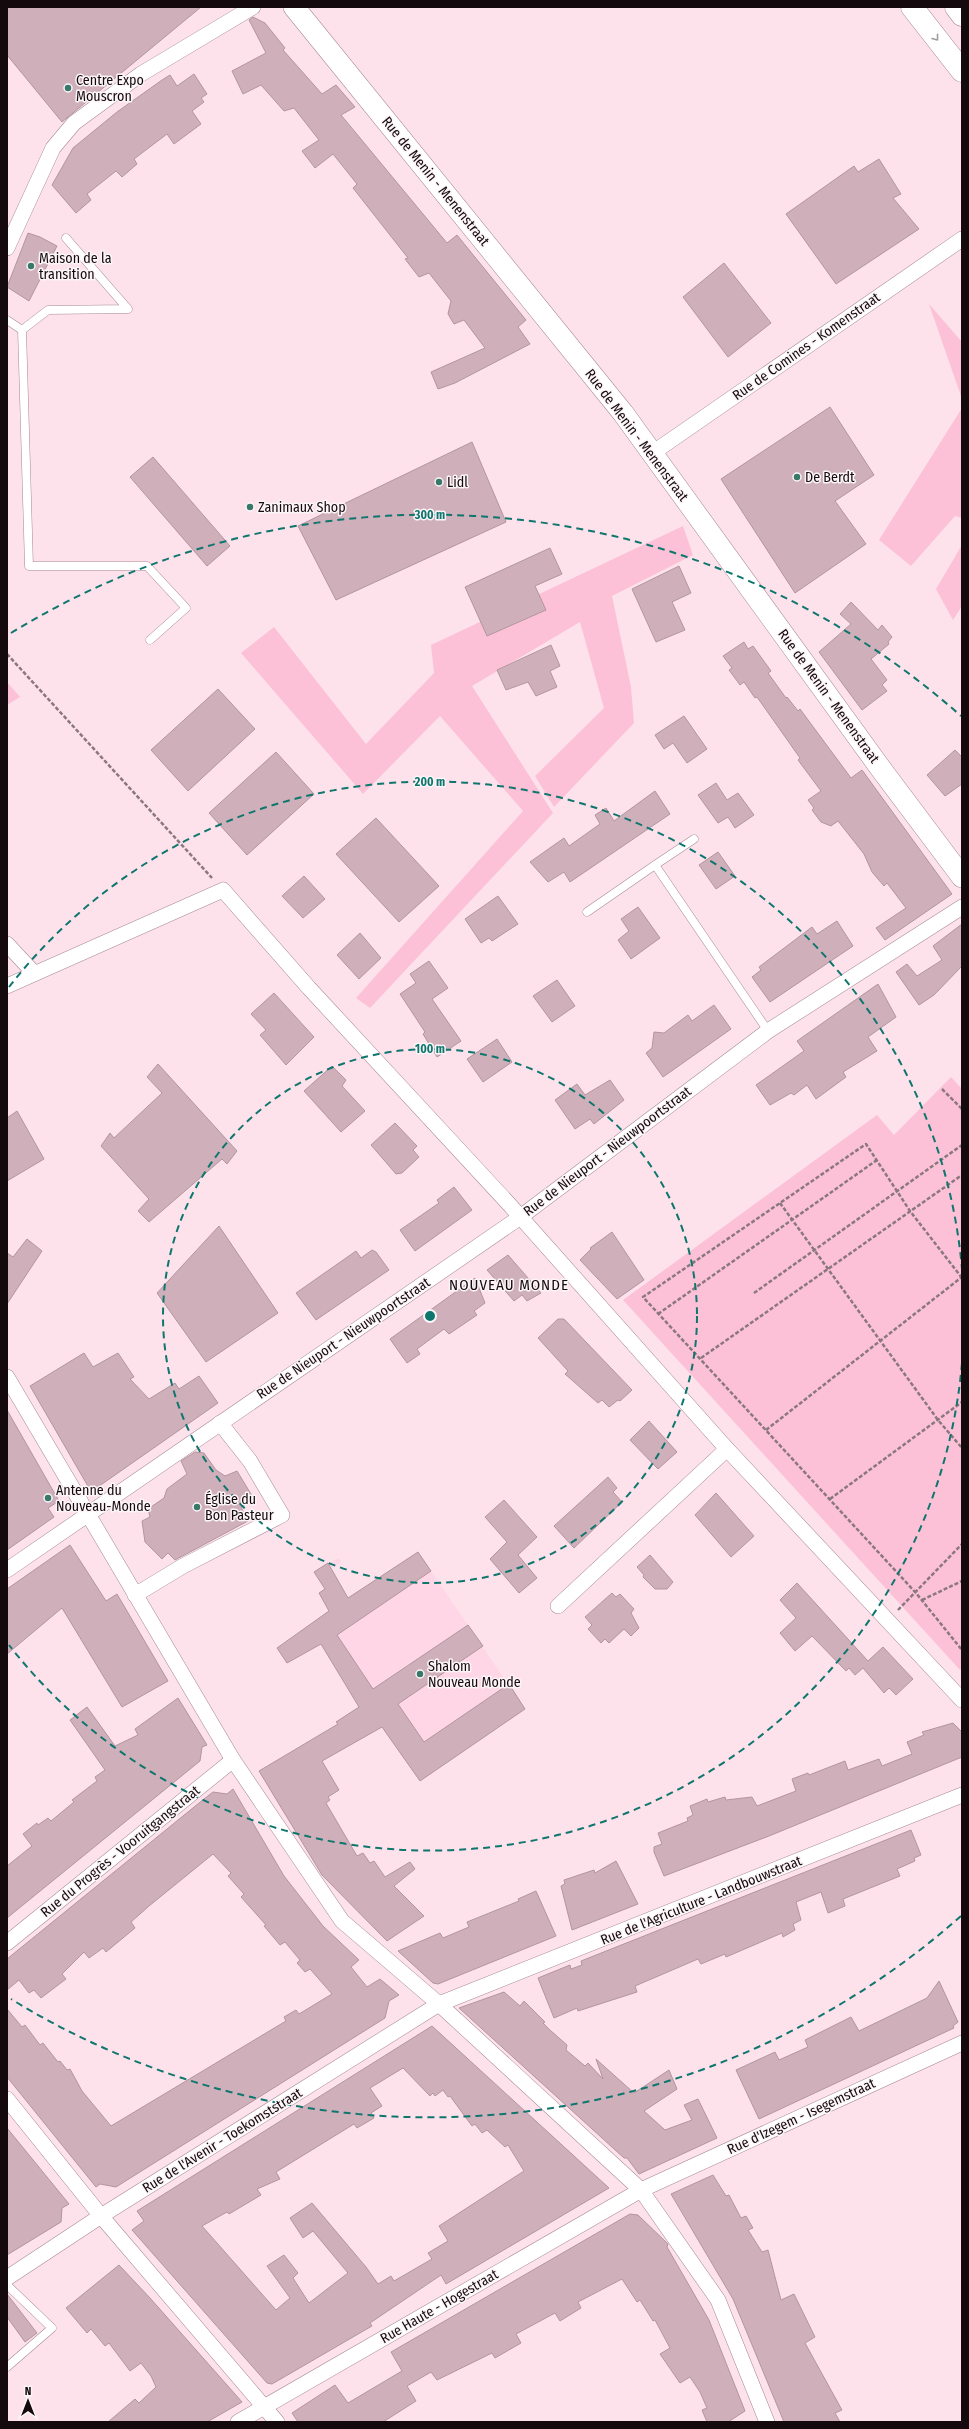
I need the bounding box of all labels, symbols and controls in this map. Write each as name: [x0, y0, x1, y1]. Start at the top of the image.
one-way arrow: [932, 33, 939, 40]
place label: Centre Expo Mouscron: [76, 72, 144, 105]
marker: Centre Expo Mouscron: [63, 83, 73, 93]
street label: Rue de Menin - Menenstraat: [378, 113, 493, 250]
place label: Maison de la transition: [39, 250, 112, 283]
marker: Maison de la transition: [26, 261, 36, 271]
street label: Rue de Comines - Komenstraat: [729, 289, 884, 404]
street label: Rue de Menin - Menenstraat: [581, 366, 692, 505]
place label: De Berdt: [805, 469, 855, 486]
marker: De Berdt: [792, 472, 802, 482]
place label: Lidl: [447, 474, 468, 491]
marker: Lidl: [434, 477, 444, 487]
place label: Zanimaux Shop: [258, 499, 346, 516]
marker: Zanimaux Shop: [245, 502, 255, 512]
text: 300 m: [414, 508, 445, 522]
street label: Rue de Menin - Menenstraat: [774, 626, 883, 767]
text: 200 m: [414, 775, 445, 789]
text: 100 m: [415, 1042, 445, 1056]
street label: Rue de Nieuport - Nieuwpoortstraat: [520, 1083, 695, 1220]
street label: Rue de Nieuport - Nieuwpoortstraat: [253, 1274, 434, 1403]
district label: NOUVEAU MONDE: [449, 1276, 569, 1294]
centre of rings: [423, 1309, 437, 1323]
place label: Antenne du Nouveau-Monde: [56, 1482, 151, 1515]
place label: Église du Bon Pasteur: [205, 1490, 274, 1524]
marker: Antenne du Nouveau-Monde: [43, 1493, 53, 1503]
marker: Église du Bon Pasteur: [192, 1502, 202, 1512]
place label: Shalom Nouveau Monde: [428, 1658, 521, 1691]
marker: Shalom Nouveau Monde: [415, 1669, 425, 1679]
street label: Rue du Progrès - Vooruitgangstraat: [37, 1782, 204, 1921]
street label: Rue de l'Agriculture - Landbouwstraat: [598, 1852, 805, 1949]
street label: Rue d'Izegem - Isegemstraat: [725, 2075, 878, 2158]
street label: Rue de l'Avenir - Toekomststraat: [139, 2084, 306, 2197]
street label: Rue Haute - Hogestraat: [377, 2266, 502, 2347]
north arrow: [8, 2381, 48, 2421]
text: N: [25, 2385, 31, 2398]

